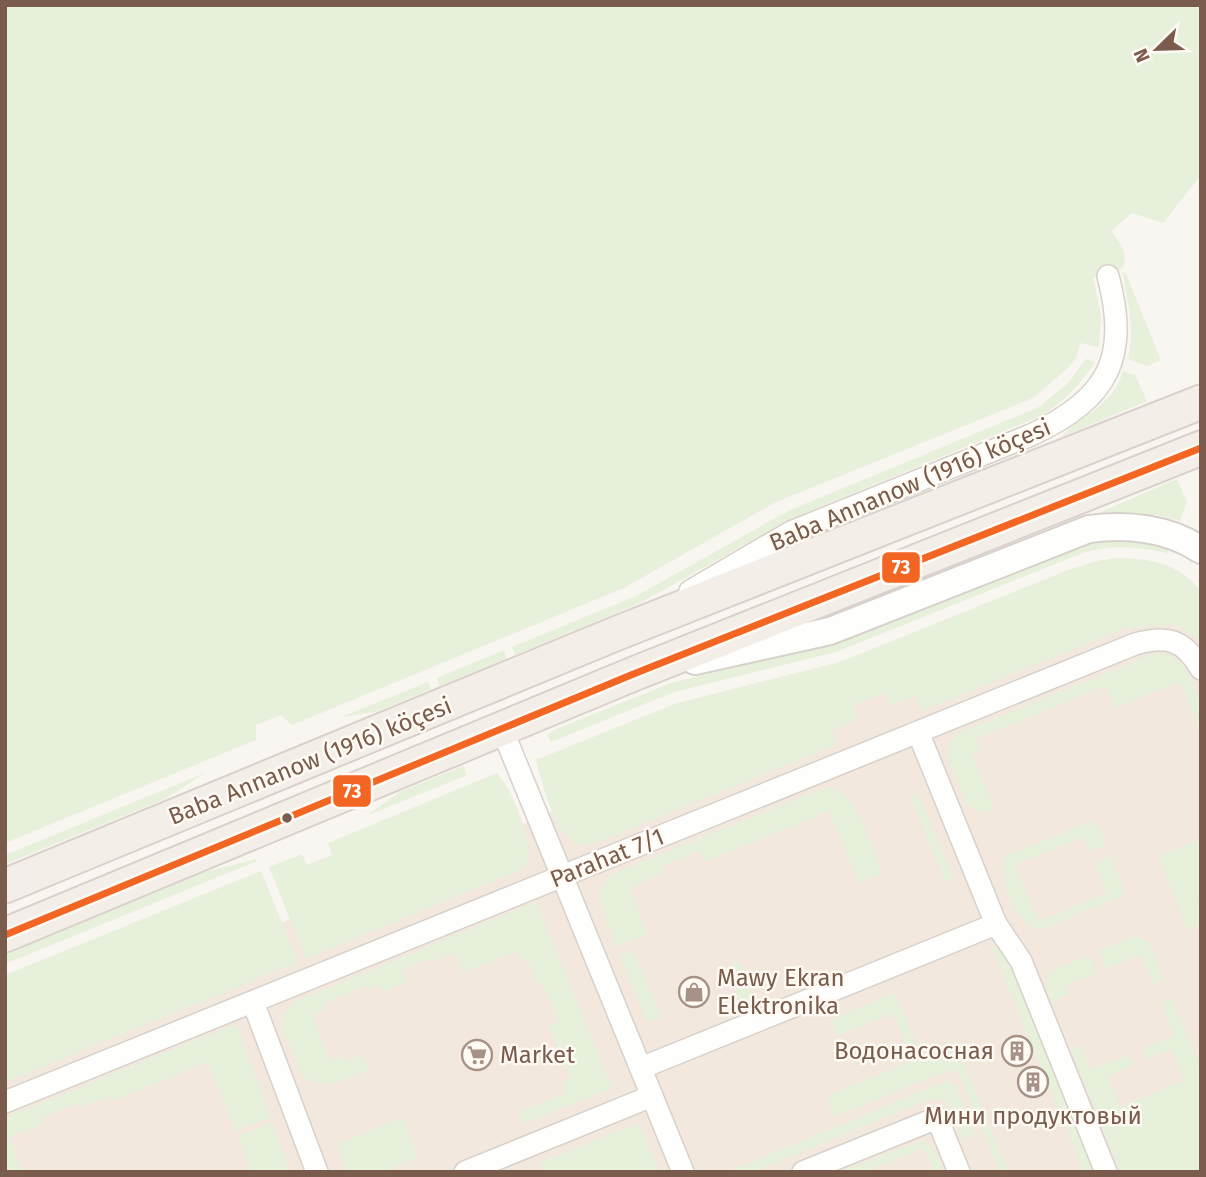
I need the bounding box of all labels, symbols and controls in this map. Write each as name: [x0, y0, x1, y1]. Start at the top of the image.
north arrow: [1122, 14, 1192, 84]
text: N: [1129, 45, 1155, 66]
street label: Baba Annanow (1916) köçesi: [765, 413, 1055, 557]
line badge: 73: [881, 551, 921, 584]
text: 73: [892, 556, 910, 579]
street label: Baba Annanow (1916) köçesi: [164, 691, 456, 831]
line badge: 73: [332, 774, 372, 808]
text: 73: [343, 780, 361, 803]
unlabelled marker: [280, 811, 294, 825]
street label: Parahat 7/1: [546, 822, 668, 894]
place label: Mawy Ekran Elektronika: [717, 964, 845, 1020]
shop icon: Mawy Ekran Elektronika: [677, 975, 711, 1009]
building icon: Водонасосная: [1000, 1034, 1034, 1068]
place label: Водонасосная: [834, 1037, 994, 1065]
supermarket icon: Market: [460, 1038, 494, 1072]
place label: Market: [500, 1041, 575, 1069]
building icon: Мини продуктовый: [1016, 1065, 1050, 1099]
place label: Мини продуктовый: [924, 1102, 1142, 1130]

